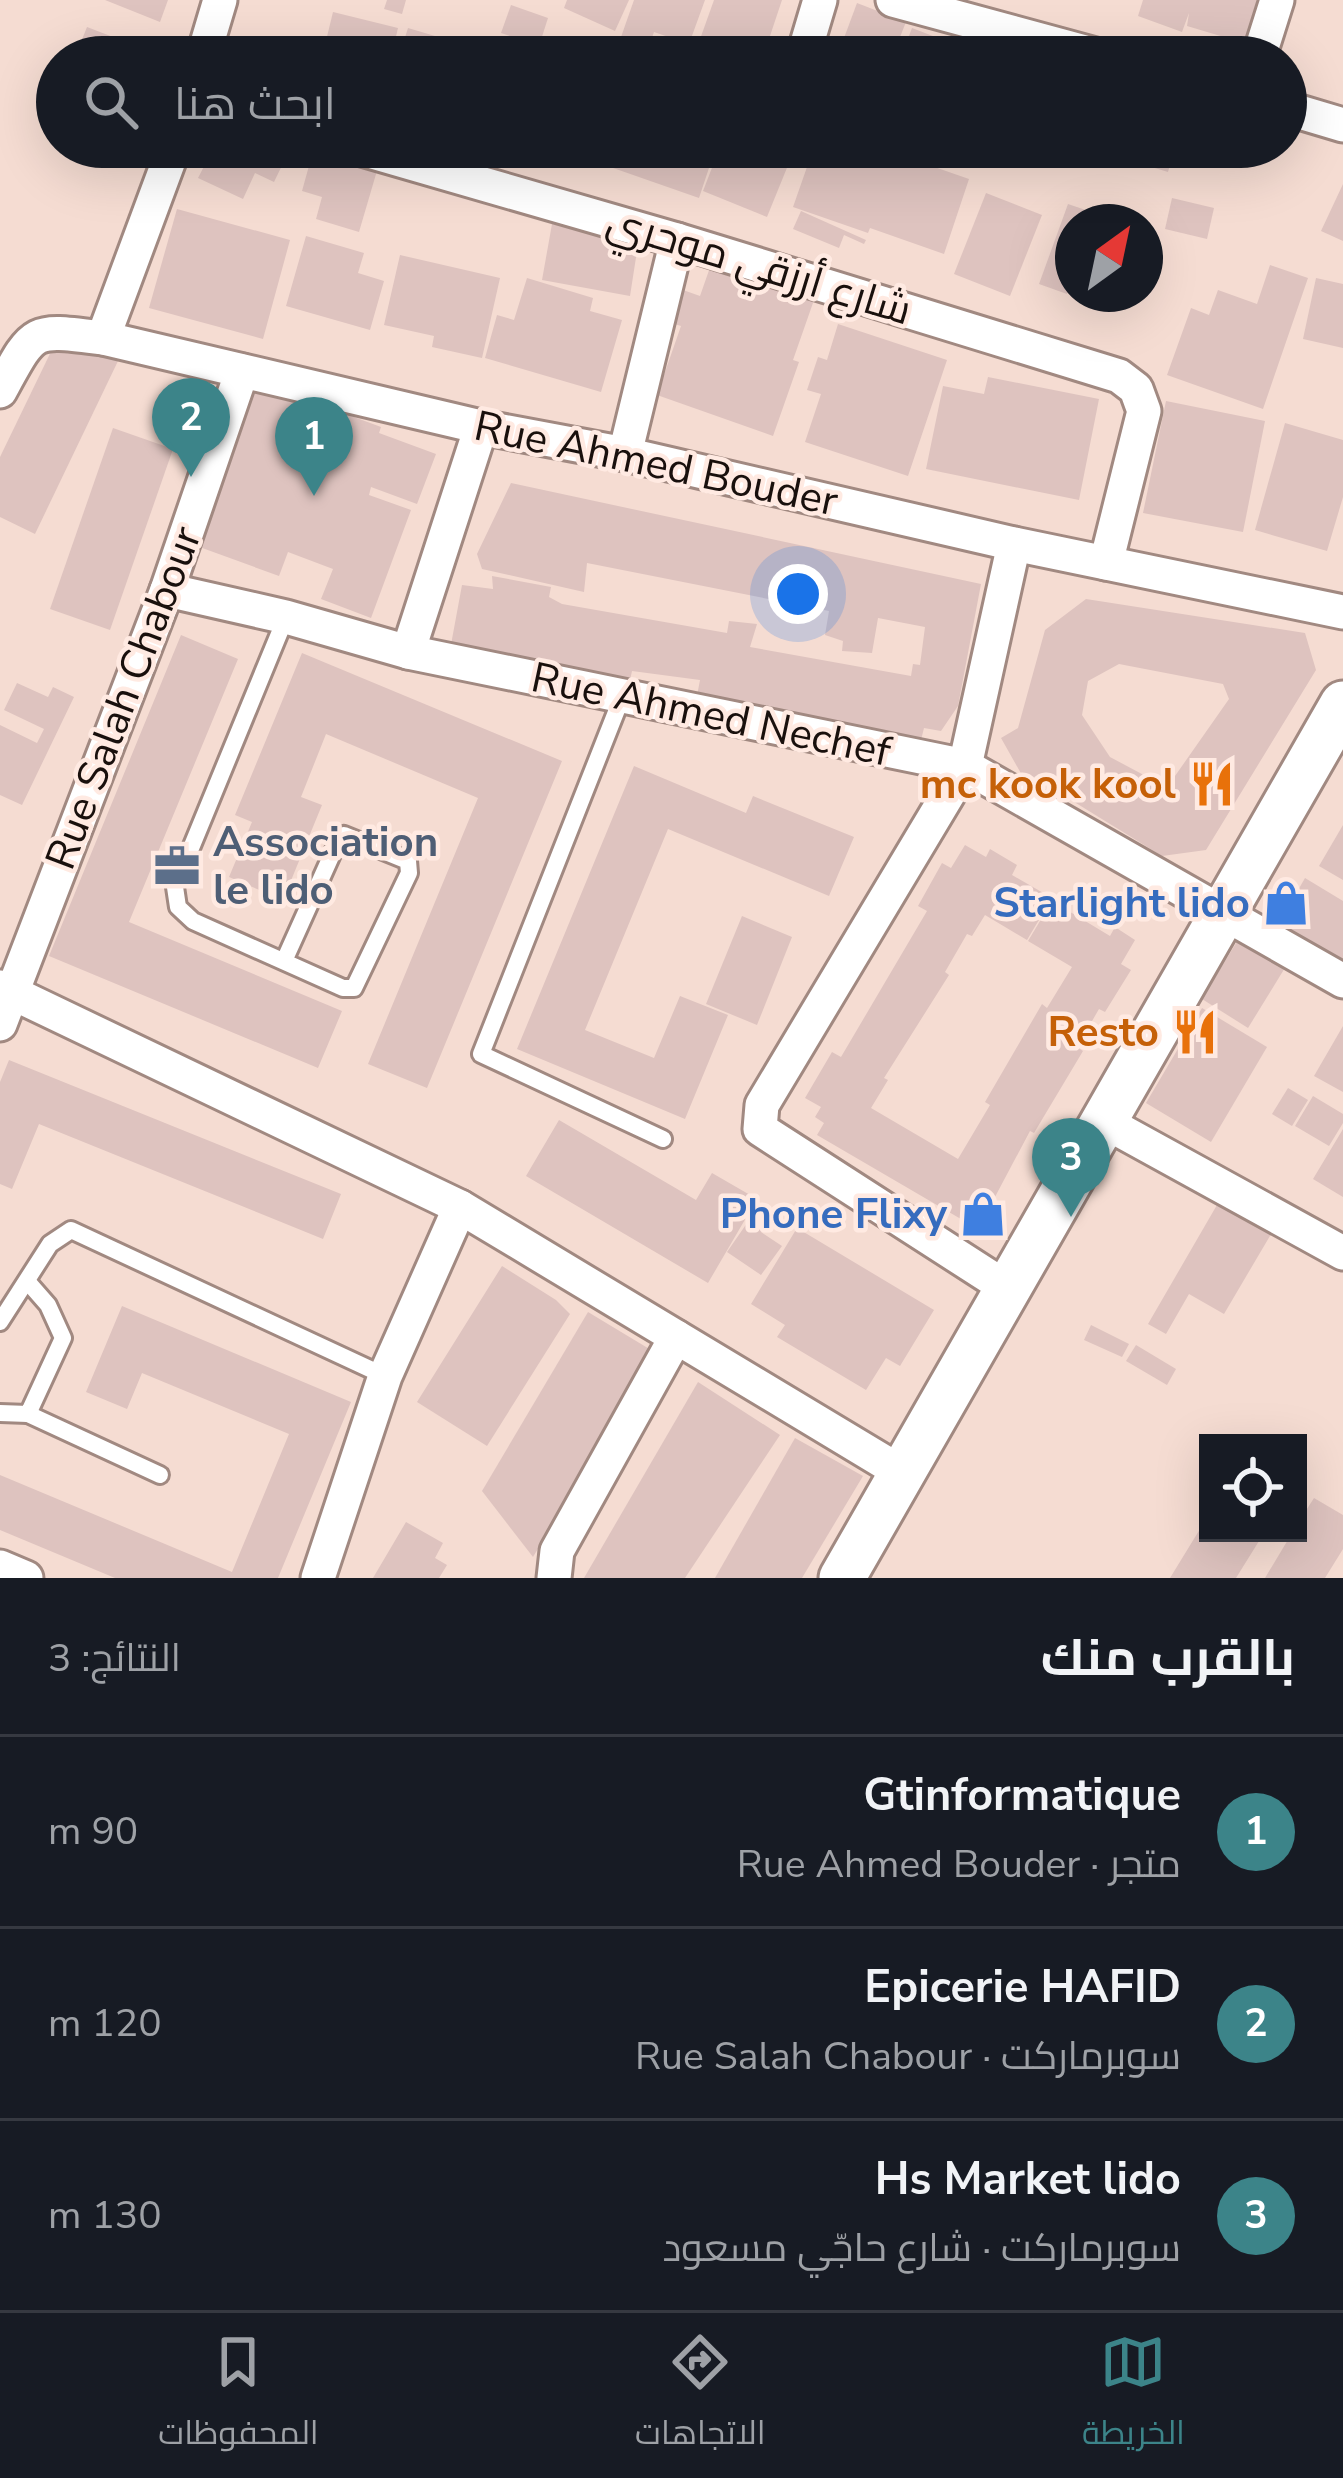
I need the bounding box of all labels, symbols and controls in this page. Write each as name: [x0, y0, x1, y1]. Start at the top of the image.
search box: [36, 36, 1307, 168]
icon: search: [78, 69, 144, 135]
text: ابحث هنا: [174, 74, 336, 135]
street label: شارع أرزقي موحري: [599, 193, 918, 342]
north arrow: [1055, 204, 1163, 312]
pin: 2: [152, 378, 230, 477]
pin: 1: [275, 397, 353, 496]
street label: Rue Ahmed Bouder: [469, 398, 843, 530]
street label: Rue Salah Chabour: [32, 518, 216, 878]
your location: [768, 564, 828, 624]
street label: Rue Ahmed Nechef: [526, 649, 897, 781]
place label: mc kook kool: [920, 756, 1176, 813]
restaurant icon: mc kook kool: [1187, 759, 1237, 809]
place label: Association le lido: [213, 814, 438, 919]
office icon: Association le lido: [152, 841, 202, 891]
place label: Starlight lido: [993, 875, 1250, 932]
shop icon: Starlight lido: [1261, 878, 1311, 928]
place label: Resto: [1048, 1004, 1159, 1061]
restaurant icon: Resto: [1170, 1007, 1220, 1057]
pin: 3: [1032, 1118, 1110, 1217]
place label: Phone Flixy: [720, 1186, 948, 1243]
shop icon: Phone Flixy: [958, 1189, 1008, 1239]
map controls: [1199, 1434, 1307, 1542]
button: locate: [1199, 1434, 1307, 1542]
text: بالقرب منك: [1041, 1623, 1295, 1693]
text: النتائج: 3: [48, 1632, 181, 1685]
text: Gtinformatique: [863, 1765, 1181, 1826]
text: 90 m: [48, 1805, 138, 1858]
text: 1: [1244, 1805, 1268, 1858]
text: متجر · Rue Ahmed Bouder: [737, 1838, 1181, 1891]
text: Epicerie HAFID: [864, 1957, 1181, 2018]
text: 120 m: [48, 1997, 162, 2050]
text: 2: [1244, 1997, 1268, 2050]
text: سوبرماركت · Rue Salah Chabour: [635, 2030, 1181, 2083]
text: Hs Market lido: [875, 2149, 1181, 2210]
text: 130 m: [48, 2189, 162, 2242]
text: 3: [1244, 2189, 1268, 2242]
text: سوبرماركت · شارع حاجّي مسعود: [662, 2222, 1181, 2275]
tab: المحفوظات: [158, 2329, 319, 2463]
tab: الاتجاهات: [635, 2329, 766, 2463]
tab: الخريطة: [1082, 2329, 1185, 2463]

